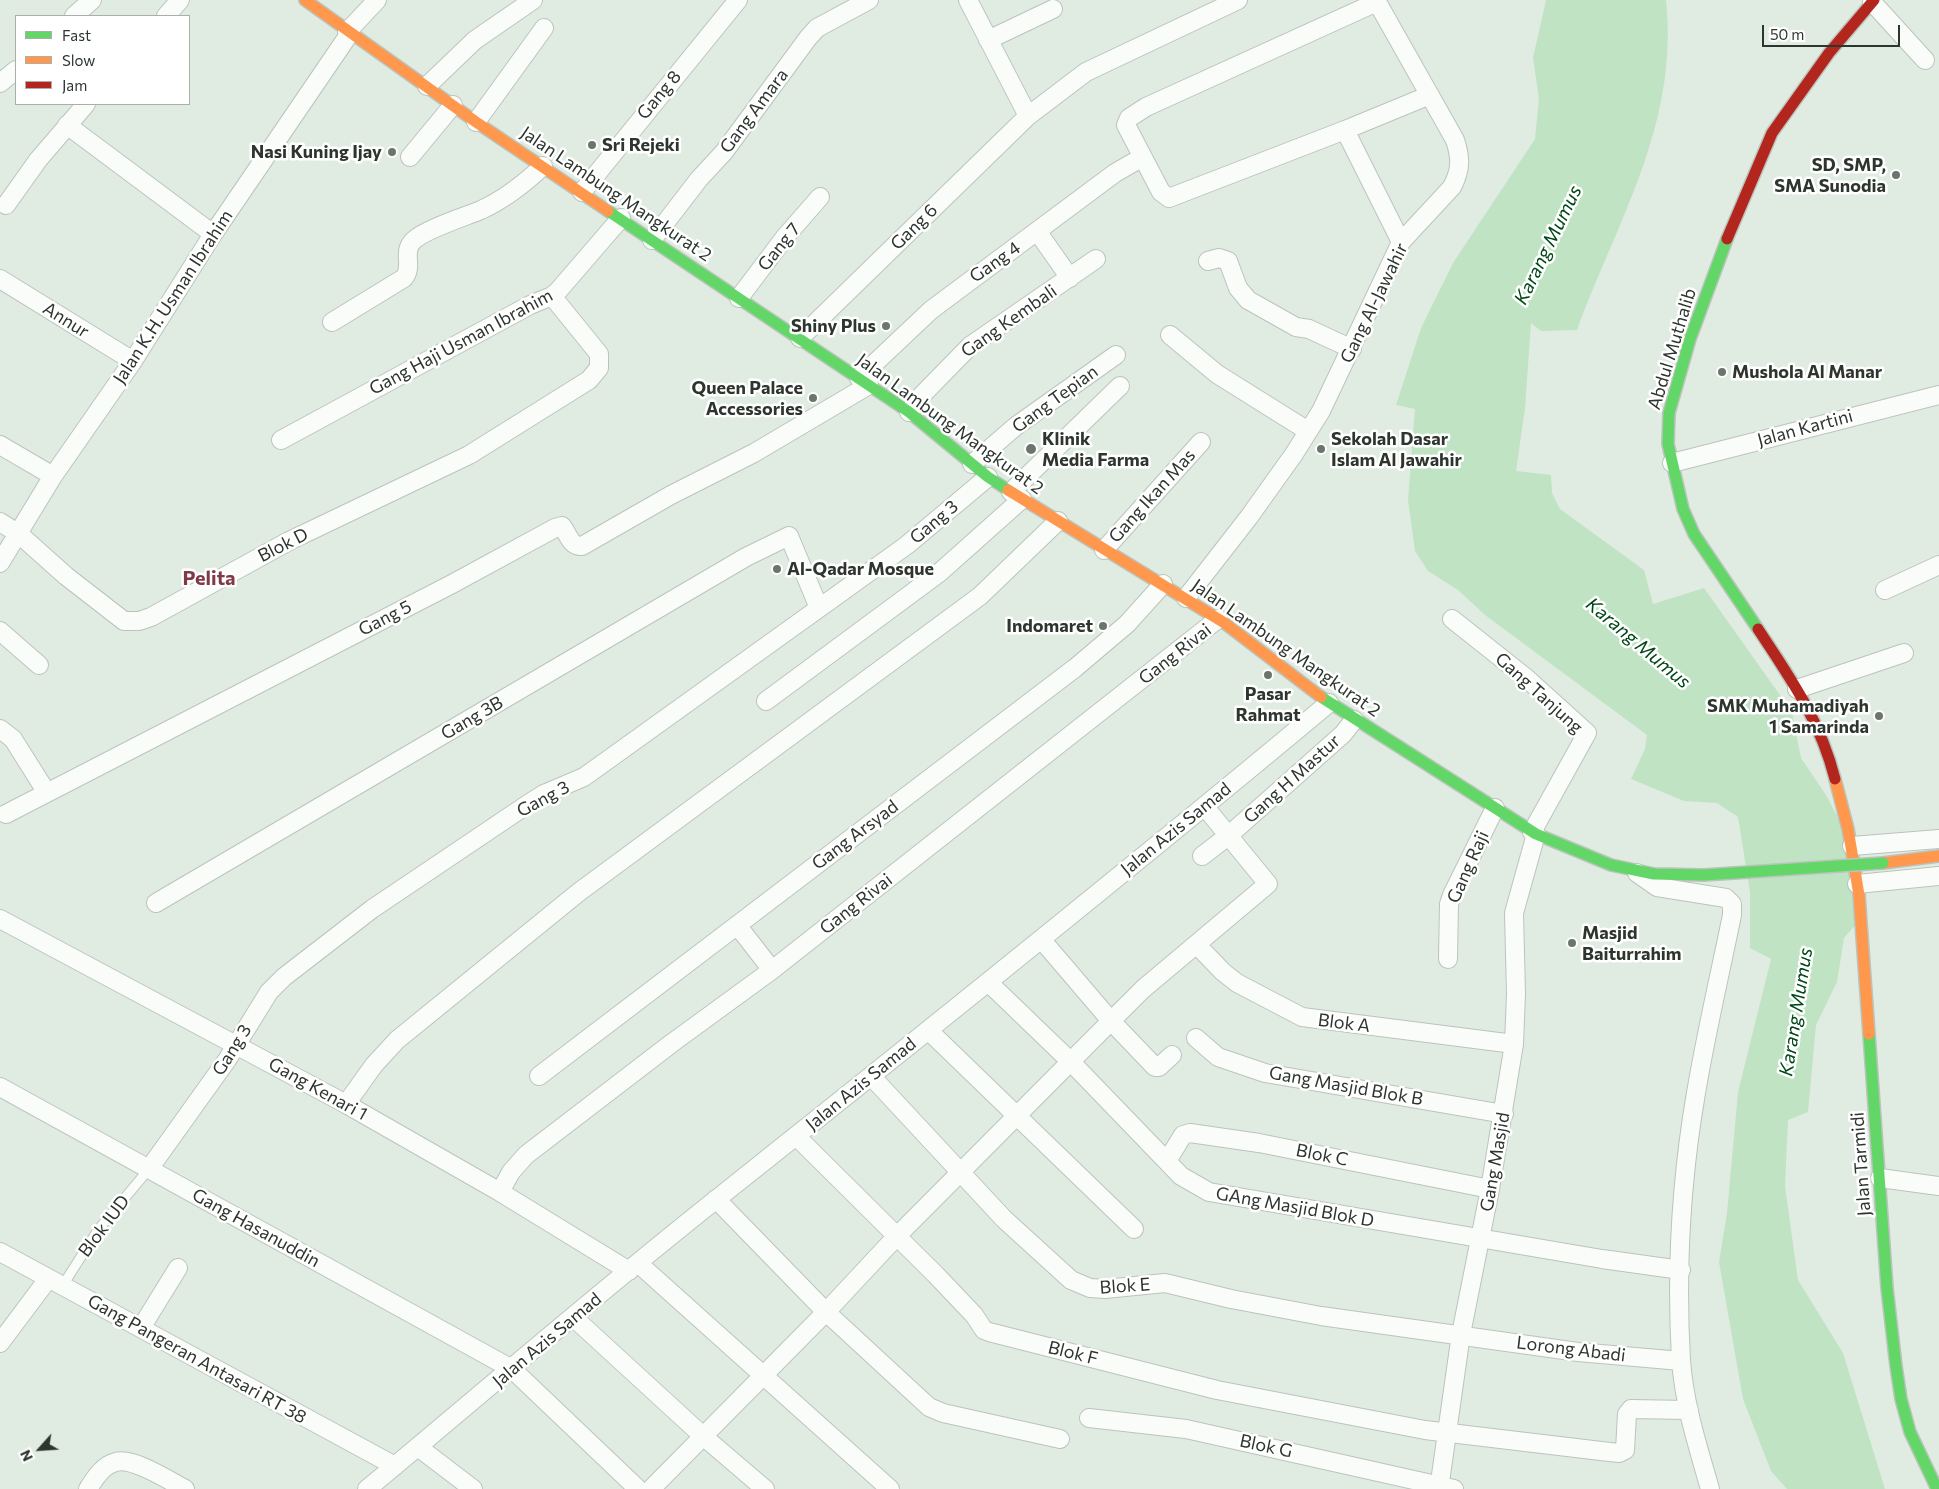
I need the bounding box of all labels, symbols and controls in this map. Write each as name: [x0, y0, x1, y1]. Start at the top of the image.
legend: [15, 15, 190, 105]
scale bar: [1764, 15, 1902, 47]
text: 50 m: [1770, 25, 1804, 43]
text: Fast: [62, 26, 91, 44]
text: Slow: [62, 51, 95, 69]
street label: Gang Amara: [715, 65, 793, 157]
street label: Gang 8: [632, 66, 686, 124]
text: Jam: [62, 76, 87, 94]
street label: Jalan Lambung Mangkurat 2: [516, 122, 716, 266]
place label: Sri Rejeki: [602, 134, 680, 156]
marker: Sri Rejeki: [586, 139, 598, 151]
place label: Nasi Kuning Ijay: [251, 141, 382, 163]
marker: Nasi Kuning Ijay: [386, 146, 398, 158]
place label: SD, SMP, SMA Sunodia: [1774, 154, 1886, 196]
marker: SD, SMP, SMA Sunodia: [1890, 169, 1902, 181]
water label: Karang Mumus: [1509, 182, 1587, 308]
street label: Gang 6: [886, 199, 942, 255]
street label: Jalan K.H. Usman Ibrahim: [109, 206, 237, 388]
street label: Gang 7: [753, 219, 805, 275]
street label: Gang 4: [965, 237, 1025, 287]
street label: Gang Al-Jawahir: [1336, 239, 1412, 367]
street label: Gang Kembali: [957, 280, 1061, 362]
street label: Gang Haji Usman Ibrahim: [366, 284, 556, 400]
street label: Abdul Muthalib: [1643, 286, 1701, 412]
street label: Annur: [39, 298, 93, 342]
place label: Shiny Plus: [791, 315, 876, 337]
marker: Shiny Plus: [880, 320, 892, 332]
street label: Jalan Lambung Mangkurat 2: [852, 349, 1048, 499]
street label: Gang Tepian: [1008, 361, 1102, 437]
place label: Mushola Al Manar: [1732, 361, 1882, 383]
marker: Mushola Al Manar: [1716, 366, 1728, 378]
place label: Queen Palace Accessories: [692, 377, 803, 419]
marker: Queen Palace Accessories: [807, 392, 819, 404]
street label: Jalan Kartini: [1755, 405, 1855, 451]
place label: Klinik Media Farma: [1042, 428, 1149, 470]
place label: Sekolah Dasar Islam Al Jawahir: [1331, 428, 1462, 470]
marker: Klinik Media Farma: [1024, 442, 1038, 456]
marker: Sekolah Dasar Islam Al Jawahir: [1315, 443, 1327, 455]
street label: Gang Ikan Mas: [1104, 445, 1200, 547]
street label: Gang 3: [905, 496, 963, 548]
street label: Blok D: [254, 523, 312, 567]
place label: Al-Qadar Mosque: [787, 558, 934, 580]
marker: Al-Qadar Mosque: [771, 563, 783, 575]
district label: Pelita: [182, 566, 236, 590]
street label: Jalan Lambung Mangkurat 2: [1187, 574, 1385, 722]
water label: Karang Mumus: [1581, 593, 1695, 693]
street label: Gang 5: [355, 596, 415, 640]
place label: Indomaret: [1006, 615, 1093, 637]
street label: Gang Rivai: [1135, 619, 1215, 689]
marker: Indomaret: [1097, 620, 1109, 632]
street label: Gang Tanjung: [1491, 648, 1587, 738]
marker: Pasar Rahmat: [1262, 669, 1274, 681]
place label: Pasar Rahmat: [1235, 683, 1301, 726]
street label: Gang 3B: [437, 692, 507, 744]
place label: SMK Muhamadiyah 1 Samarinda: [1707, 695, 1869, 738]
marker: SMK Muhamadiyah 1 Samarinda: [1873, 710, 1885, 722]
street label: Gang H Mastur: [1239, 730, 1345, 828]
street label: Gang 3: [513, 776, 573, 822]
street label: Jalan Azis Samad: [1117, 778, 1235, 880]
street label: Gang Arsyad: [808, 796, 902, 874]
street label: Gang Raji: [1443, 828, 1493, 906]
street label: Gang Rivai: [816, 869, 896, 939]
place label: Masjid Baiturrahim: [1582, 922, 1682, 964]
marker: Masjid Baiturrahim: [1566, 937, 1578, 949]
water label: Karang Mumus: [1775, 946, 1817, 1078]
street label: Blok A: [1317, 1009, 1371, 1037]
street label: Gang 3: [208, 1020, 256, 1080]
street label: Jalan Azis Samad: [802, 1033, 920, 1135]
street label: Gang Kenari 1: [265, 1053, 371, 1125]
street label: Gang Masjid Blok B: [1268, 1062, 1424, 1110]
street label: Gang Masjid: [1476, 1111, 1514, 1213]
street label: Jalan Tarmidi: [1847, 1111, 1875, 1217]
street label: Blok C: [1294, 1139, 1350, 1171]
street label: GAng Masjid Blok D: [1214, 1182, 1376, 1232]
street label: Gang Hasanuddin: [188, 1184, 324, 1272]
street label: Blok IUD: [74, 1191, 134, 1261]
street label: Blok E: [1099, 1273, 1151, 1299]
street label: Jalan Azis Samad: [488, 1288, 606, 1392]
street label: Gang Pangeran Antasari RT 38: [84, 1290, 310, 1428]
street label: Lorong Abadi: [1515, 1332, 1627, 1366]
street label: Blok F: [1046, 1336, 1100, 1370]
north arrow: [15, 1424, 65, 1474]
street label: Blok G: [1238, 1430, 1294, 1462]
text: N: [16, 1447, 36, 1464]

